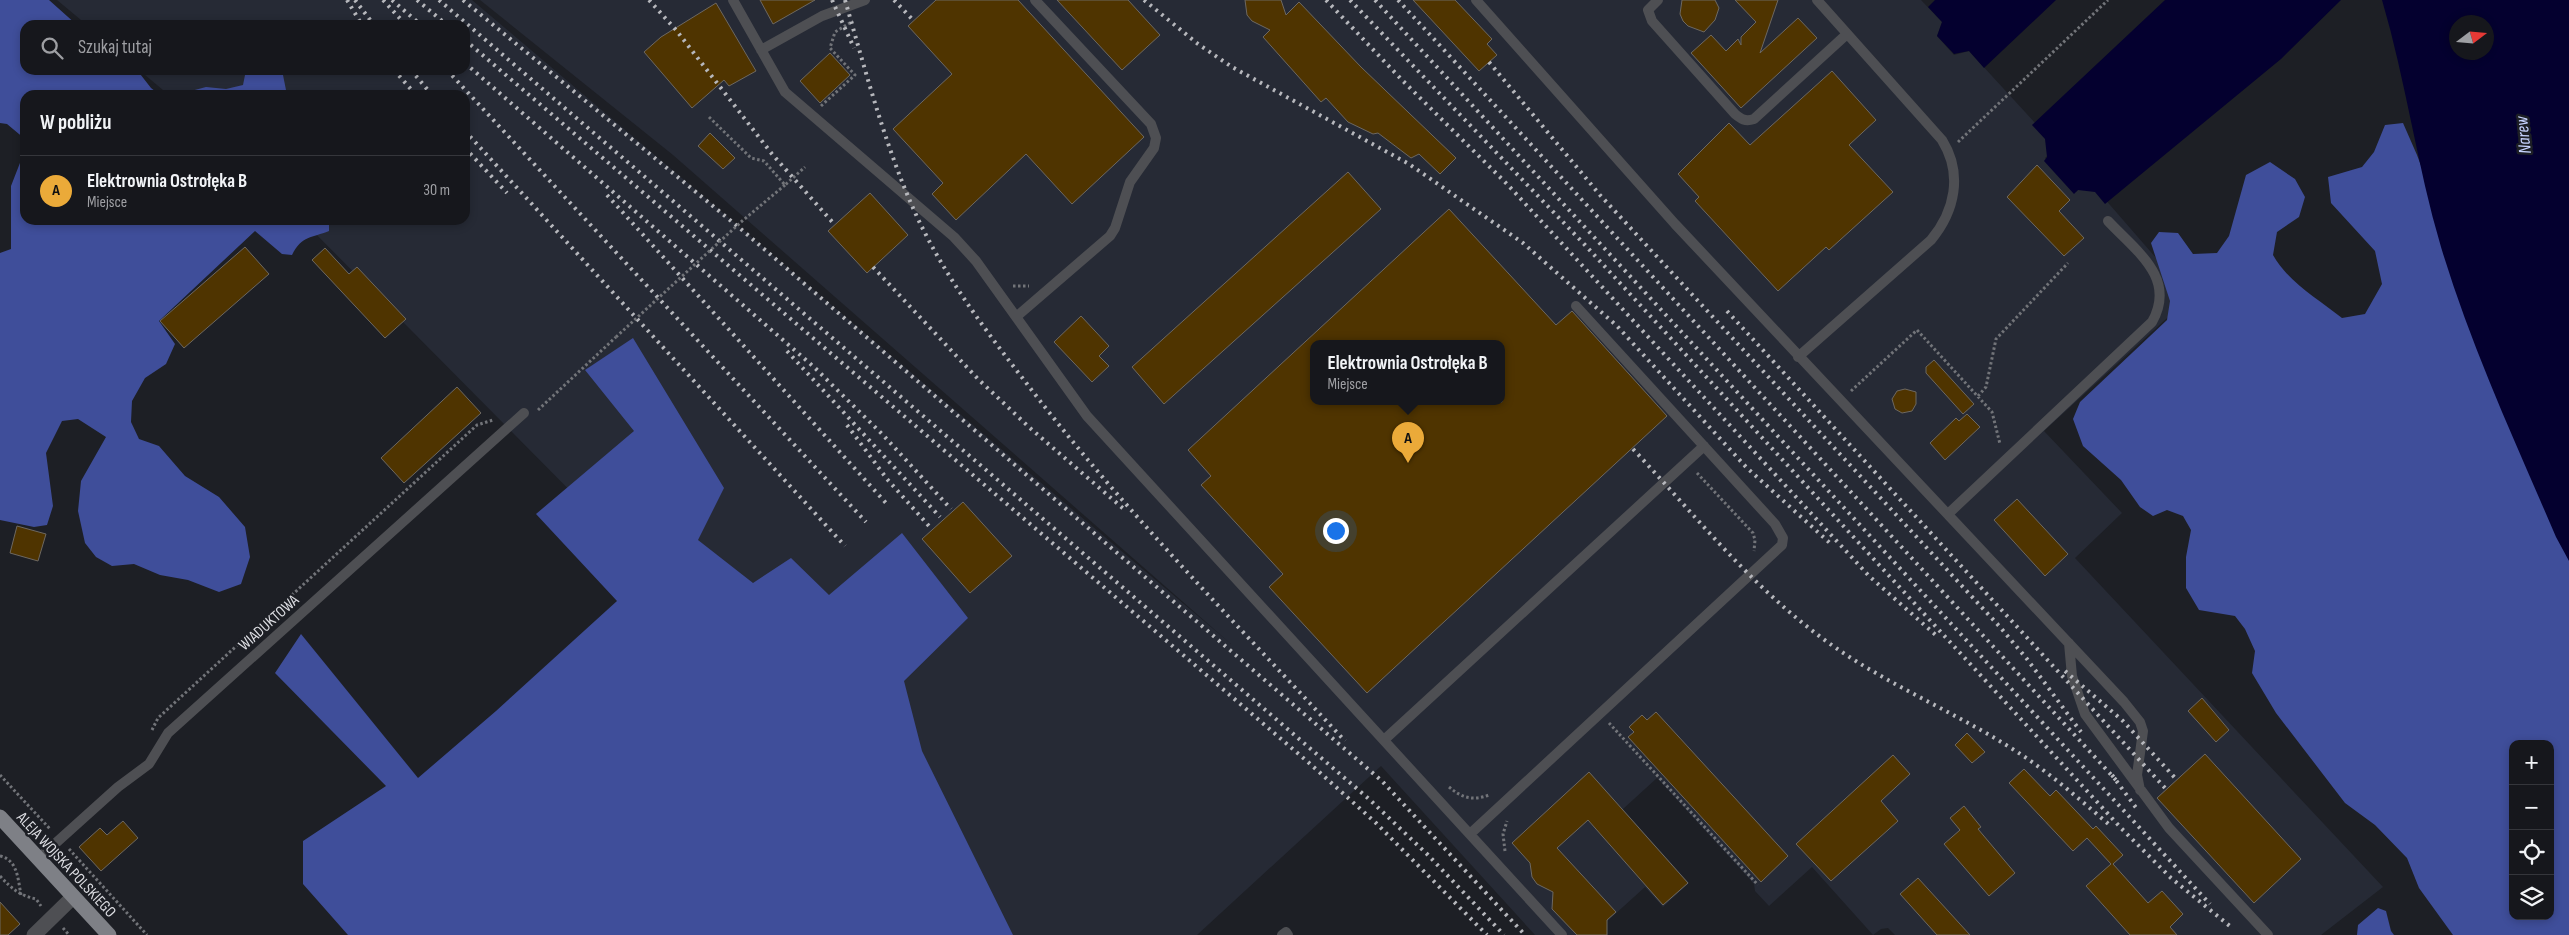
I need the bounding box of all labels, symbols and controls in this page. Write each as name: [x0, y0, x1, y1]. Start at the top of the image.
north arrow: [2449, 15, 2494, 60]
search box: [20, 20, 470, 75]
icon: search: [38, 34, 66, 62]
text: Szukaj tutaj: [78, 36, 152, 59]
text: W pobliżu: [40, 110, 111, 135]
water label: Narew: [2511, 114, 2536, 155]
text: Elektrownia Ostrołęka B: [87, 170, 247, 193]
text: A: [52, 181, 60, 200]
text: 30 m: [423, 181, 450, 200]
text: Miejsce: [87, 193, 127, 212]
popup: [1310, 340, 1505, 405]
text: Elektrownia Ostrołęka B: [1327, 352, 1488, 375]
text: Miejsce: [1327, 375, 1368, 394]
pin: A: [1392, 422, 1424, 463]
your location: [1323, 518, 1349, 544]
street label: WIADUKTOWA: [235, 591, 303, 655]
map controls: [2509, 740, 2554, 920]
button: +: [2509, 740, 2554, 785]
button: −: [2509, 785, 2554, 830]
street label: ALEJA WOJSKA POLSKIEGO: [12, 808, 120, 922]
button: locate: [2509, 830, 2554, 875]
button: layers: [2509, 875, 2554, 920]

